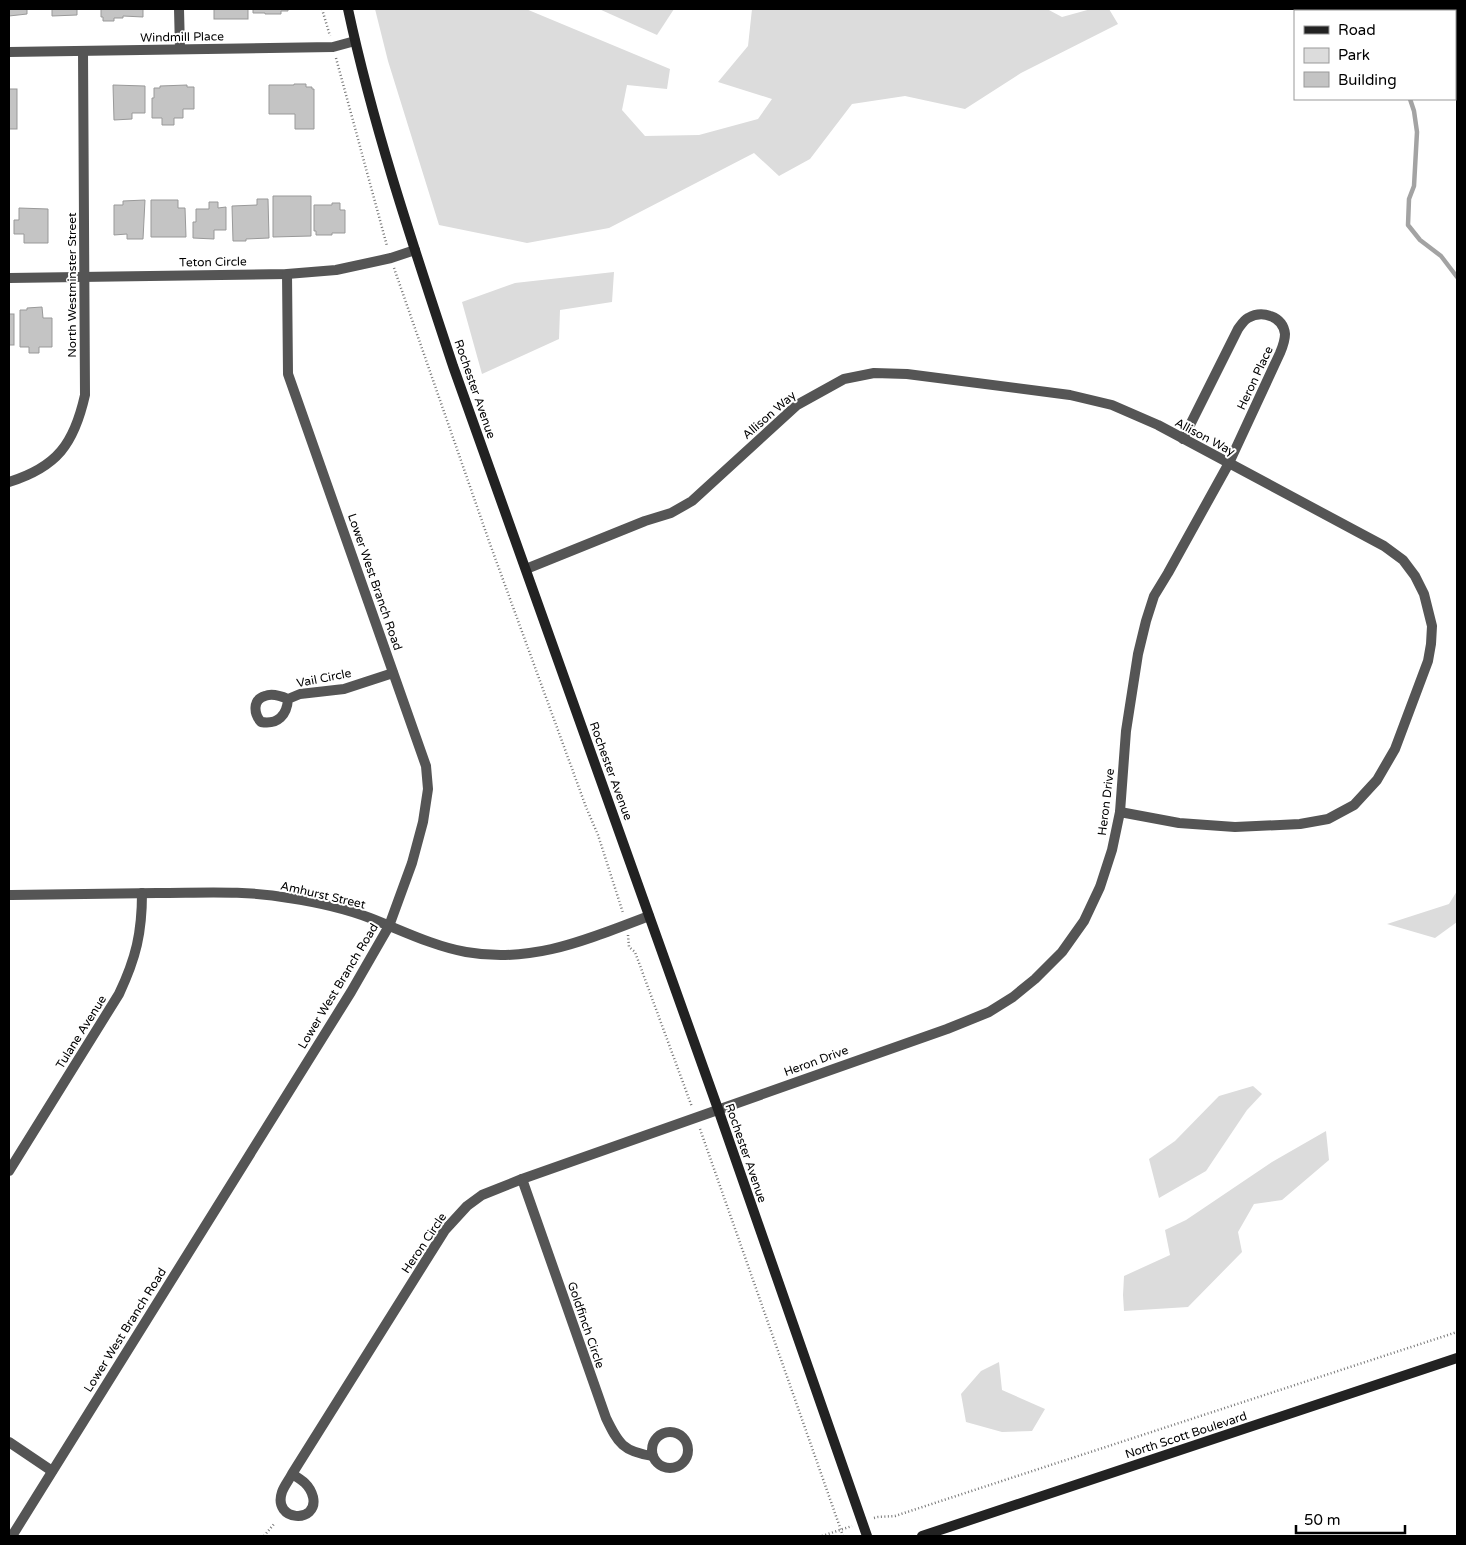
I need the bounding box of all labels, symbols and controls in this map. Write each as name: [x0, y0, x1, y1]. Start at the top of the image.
legend: [1294, 10, 1456, 100]
text: Road: [1338, 21, 1376, 39]
street label: Windmill Place: [140, 29, 224, 45]
text: Park: [1338, 46, 1370, 64]
text: Building: [1338, 71, 1397, 89]
street label: North Westminster Street: [65, 212, 79, 358]
street label: Teton Circle: [179, 254, 247, 270]
street label: Rochester Avenue: [451, 338, 499, 441]
street label: Heron Place: [1234, 344, 1276, 412]
street label: Allison Way: [739, 388, 799, 442]
street label: Allison Way: [1173, 415, 1238, 459]
street label: Lower West Branch Road: [345, 512, 405, 652]
street label: Vail Circle: [295, 666, 353, 690]
street label: Rochester Avenue: [587, 720, 635, 822]
street label: Heron Drive: [1095, 768, 1117, 836]
street label: Amhurst Street: [279, 878, 367, 912]
street label: Lower West Branch Road: [295, 921, 381, 1051]
street label: Tulane Avenue: [53, 993, 109, 1071]
street label: Heron Drive: [782, 1043, 850, 1079]
street label: Rochester Avenue: [722, 1102, 770, 1205]
street label: Heron Circle: [399, 1210, 449, 1276]
street label: Lower West Branch Road: [81, 1265, 169, 1395]
street label: Goldfinch Circle: [565, 1280, 607, 1370]
street label: North Scott Boulevard: [1123, 1409, 1249, 1461]
scale bar: [1296, 1502, 1405, 1534]
text: 50 m: [1304, 1511, 1341, 1529]

